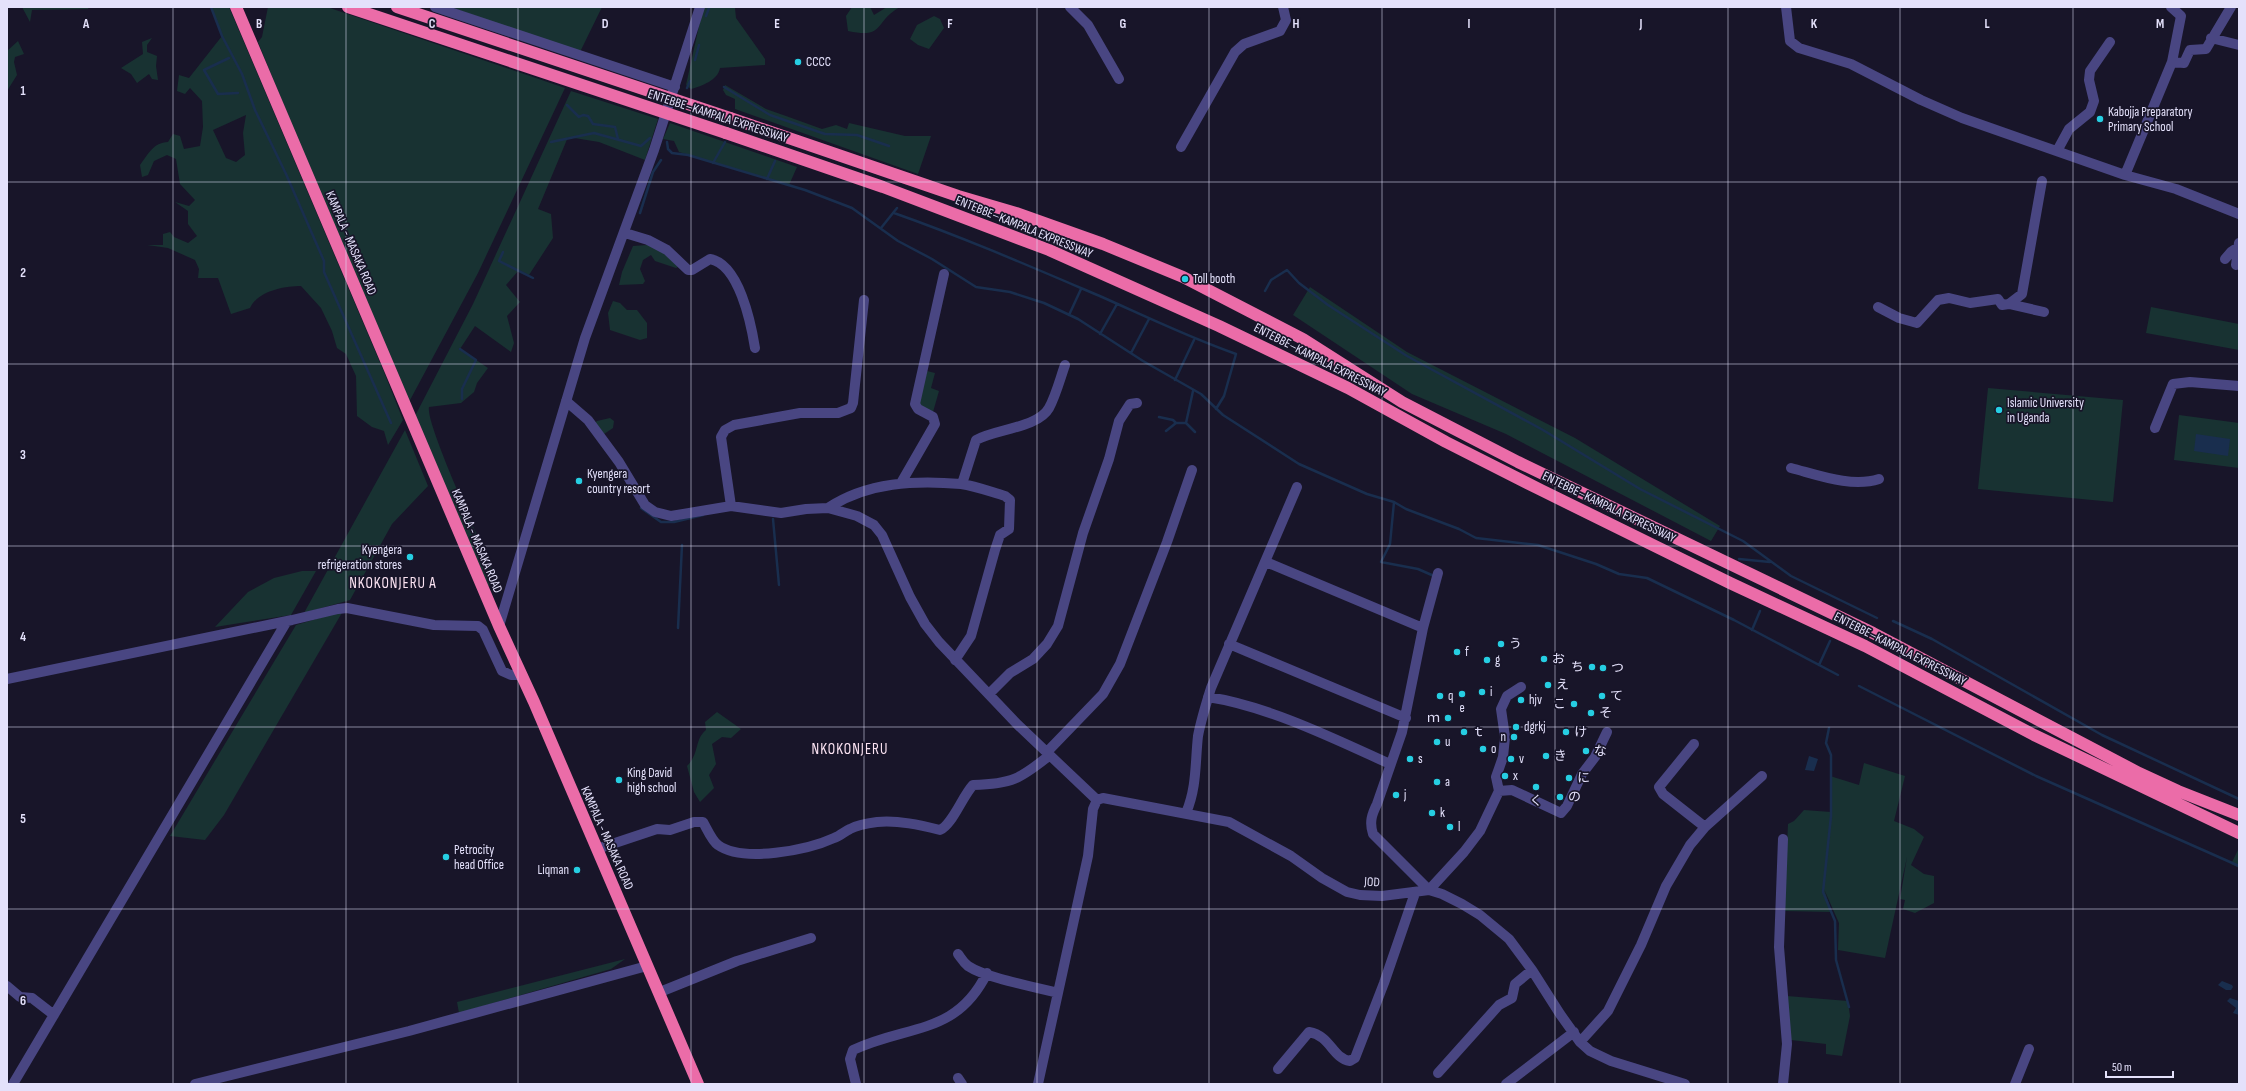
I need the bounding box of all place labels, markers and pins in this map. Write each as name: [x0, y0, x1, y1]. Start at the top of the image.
place label: CCCC: [806, 54, 831, 70]
marker: CCCC: [793, 57, 803, 67]
place label: Kabojja Preparatory Primary School: [2108, 104, 2193, 135]
marker: Kabojja Preparatory Primary School: [2095, 114, 2105, 124]
place label: Toll booth: [1193, 271, 1235, 287]
marker: Toll booth: [1180, 274, 1190, 284]
place label: Islamic University in Uganda: [2007, 395, 2084, 426]
marker: Islamic University in Uganda: [1994, 405, 2004, 415]
place label: Kyengera country resort: [587, 466, 650, 497]
marker: Kyengera country resort: [574, 476, 584, 486]
place label: Kyengera refrigeration stores: [318, 542, 402, 573]
marker: Kyengera refrigeration stores: [405, 552, 415, 562]
place label: う: [1509, 636, 1522, 652]
marker: う: [1496, 639, 1506, 649]
place label: f: [1465, 644, 1469, 660]
marker: f: [1452, 647, 1462, 657]
place label: お: [1552, 651, 1565, 667]
place label: g: [1495, 652, 1500, 668]
marker: お: [1539, 654, 1549, 664]
marker: g: [1482, 655, 1492, 665]
place label: ち: [1571, 659, 1584, 675]
place label: つ: [1611, 660, 1624, 676]
marker: ち: [1587, 662, 1597, 672]
marker: つ: [1598, 663, 1608, 673]
place label: え: [1556, 677, 1569, 693]
marker: え: [1543, 680, 1553, 690]
place label: i: [1490, 684, 1492, 700]
marker: i: [1477, 687, 1487, 697]
place label: q: [1448, 688, 1453, 704]
place label: て: [1610, 688, 1623, 704]
marker: e: [1457, 689, 1467, 699]
marker: q: [1435, 691, 1445, 701]
marker: て: [1597, 691, 1607, 701]
place label: hjv: [1529, 692, 1542, 708]
marker: hjv: [1516, 695, 1526, 705]
place label: こ: [1553, 696, 1566, 712]
marker: こ: [1569, 699, 1579, 709]
place label: e: [1459, 700, 1465, 716]
place label: そ: [1599, 705, 1612, 721]
marker: そ: [1586, 708, 1596, 718]
place label: ｍ: [1427, 710, 1440, 726]
marker: ｍ: [1443, 713, 1453, 723]
place label: dgrkj: [1524, 719, 1546, 735]
marker: dgrkj: [1511, 722, 1521, 732]
place label: ｔ: [1472, 724, 1485, 740]
place label: け: [1574, 724, 1587, 740]
marker: ｔ: [1459, 727, 1469, 737]
marker: け: [1561, 727, 1571, 737]
place label: n: [1500, 729, 1506, 745]
marker: n: [1509, 732, 1519, 742]
place label: u: [1445, 734, 1450, 750]
marker: u: [1432, 737, 1442, 747]
place label: o: [1491, 741, 1496, 757]
place label: な: [1594, 743, 1607, 759]
marker: o: [1478, 744, 1488, 754]
marker: な: [1581, 746, 1591, 756]
place label: き: [1554, 748, 1567, 764]
place label: s: [1418, 751, 1423, 767]
place label: v: [1519, 751, 1524, 767]
marker: き: [1541, 751, 1551, 761]
marker: s: [1405, 754, 1415, 764]
marker: v: [1506, 754, 1516, 764]
place label: King David high school: [627, 765, 676, 796]
place label: x: [1513, 768, 1518, 784]
place label: に: [1577, 770, 1590, 786]
marker: x: [1500, 771, 1510, 781]
marker: に: [1564, 773, 1574, 783]
place label: a: [1445, 774, 1450, 790]
marker: King David high school: [614, 775, 624, 785]
marker: a: [1432, 777, 1442, 787]
marker: く: [1531, 782, 1541, 792]
place label: j: [1403, 787, 1406, 803]
place label: の: [1568, 789, 1581, 805]
marker: j: [1391, 790, 1401, 800]
marker: の: [1555, 792, 1565, 802]
place label: く: [1529, 793, 1543, 809]
place label: k: [1440, 805, 1445, 821]
marker: k: [1427, 808, 1437, 818]
place label: l: [1458, 819, 1460, 835]
marker: l: [1445, 822, 1455, 832]
place label: Petrocity head Office: [454, 842, 504, 873]
marker: Petrocity head Office: [441, 852, 451, 862]
place label: Liqman: [537, 862, 569, 878]
marker: Liqman: [572, 865, 582, 875]

